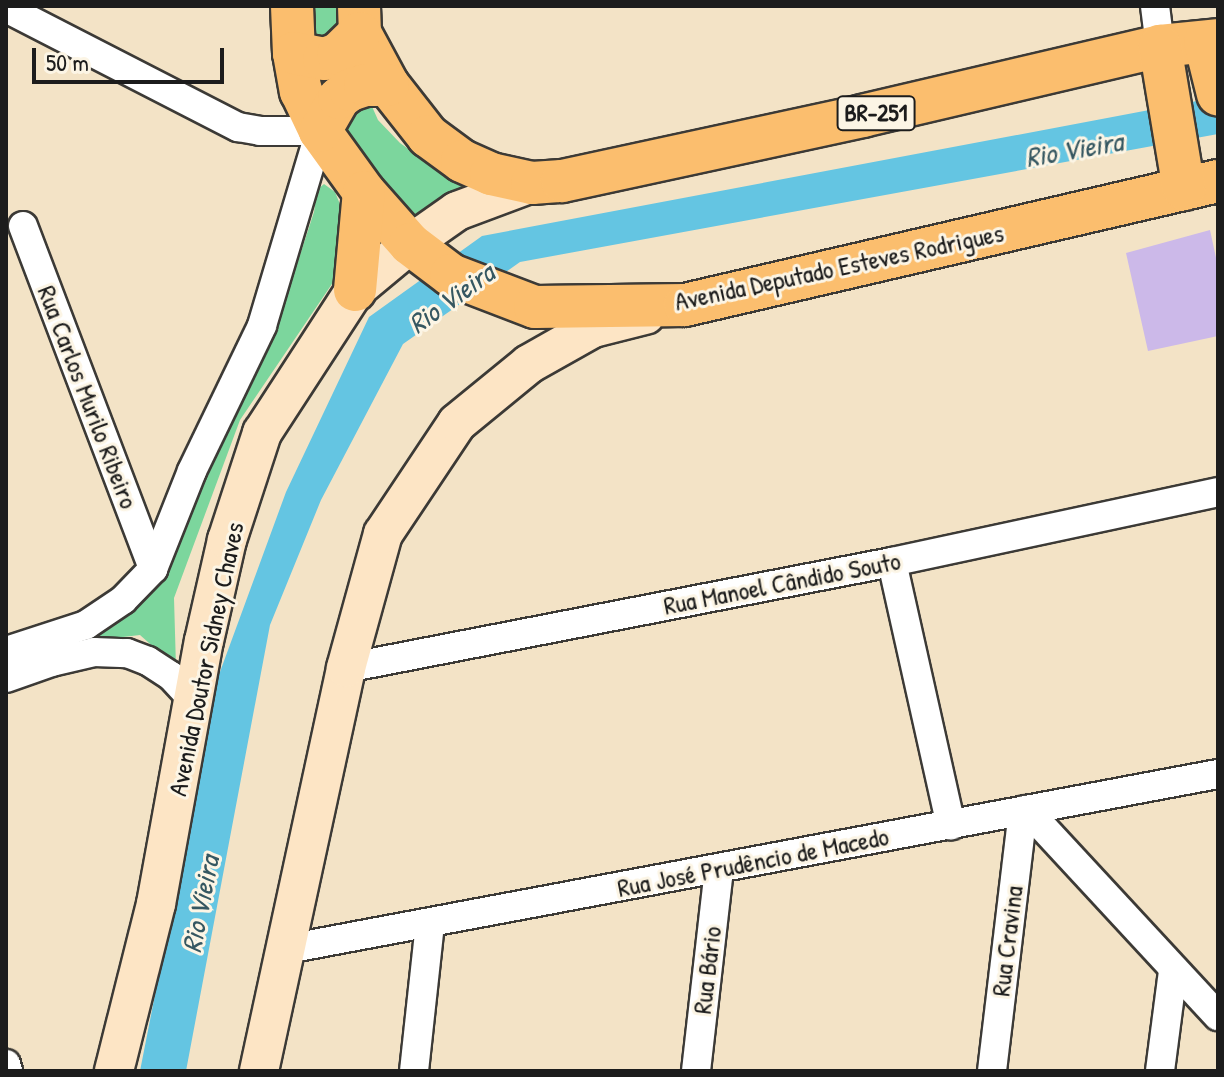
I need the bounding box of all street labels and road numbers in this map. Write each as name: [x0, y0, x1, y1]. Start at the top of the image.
road number: BR-251: [836, 93, 916, 133]
street label: Avenida Deputado Esteves Rodrigues: [672, 217, 1006, 317]
street label: Rua Carlos Murilo Ribeiro: [31, 281, 145, 513]
street label: Avenida Doutor Sidney Chaves: [162, 519, 250, 799]
street label: Rua Manoel Cândido Souto: [661, 545, 903, 621]
street label: Rua José Prudêncio de Macedo: [615, 820, 891, 904]
street label: Rua Cravina: [985, 884, 1029, 998]
street label: Rua Bário: [686, 924, 728, 1016]

